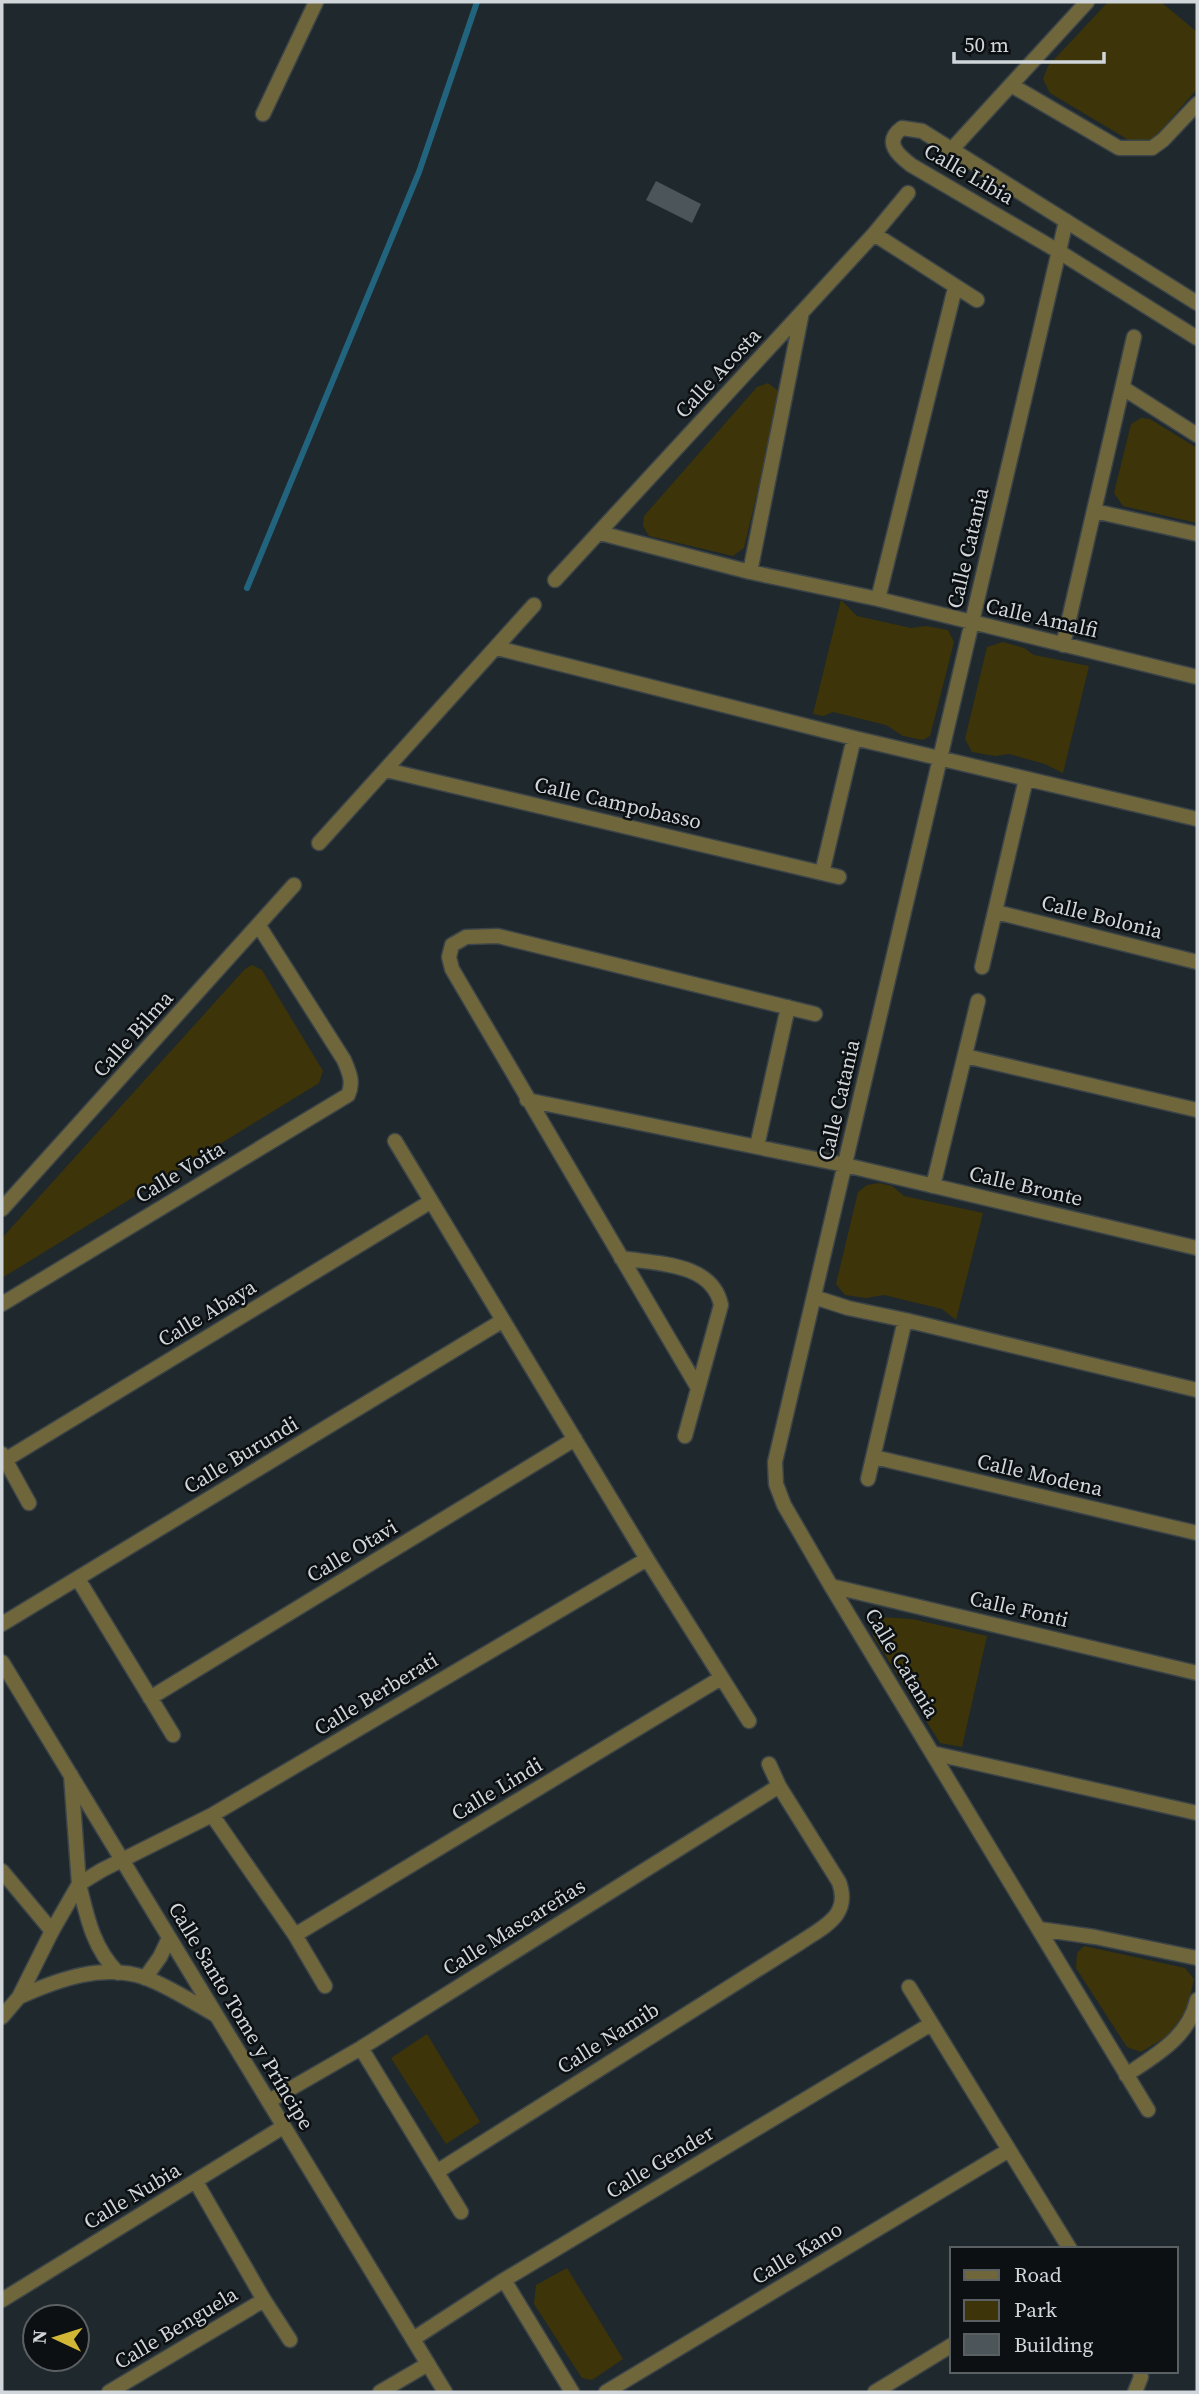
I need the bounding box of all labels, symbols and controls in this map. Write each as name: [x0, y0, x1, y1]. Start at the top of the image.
scale bar: [954, 21, 1104, 65]
text: 50 m: [964, 30, 1009, 59]
street label: Calle Libia: [919, 136, 1020, 211]
street label: Calle Acosta: [668, 321, 767, 424]
street label: Calle Catania: [940, 484, 996, 611]
street label: Calle Amalfi: [983, 590, 1101, 645]
street label: Calle Campobasso: [532, 769, 705, 836]
street label: Calle Bolonia: [1038, 887, 1166, 946]
street label: Calle Bilma: [86, 984, 180, 1083]
street label: Calle Catania: [811, 1036, 867, 1163]
street label: Calle Voita: [130, 1133, 230, 1210]
street label: Calle Bronte: [967, 1158, 1086, 1213]
street label: Calle Abaya: [152, 1272, 261, 1353]
street label: Calle Burundi: [178, 1409, 304, 1500]
street label: Calle Modena: [974, 1446, 1106, 1503]
street label: Calle Otavi: [301, 1512, 402, 1589]
street label: Calle Fonti: [967, 1583, 1071, 1634]
street label: Calle Catania: [858, 1603, 947, 1723]
street label: Calle Berberati: [308, 1645, 443, 1742]
street label: Calle Lindi: [446, 1750, 548, 1827]
street label: Calle Mascareñas: [437, 1871, 591, 1982]
street label: Calle Santo Tome y Príncipe: [162, 1896, 321, 2135]
street label: Calle Namib: [551, 1995, 664, 2080]
street label: Calle Gender: [600, 2118, 719, 2205]
street label: Calle Nubia: [78, 2155, 186, 2236]
street label: Calle Kano: [746, 2214, 847, 2291]
legend: [950, 2247, 1178, 2373]
text: Road: [1014, 2260, 1062, 2289]
street label: Calle Benguela: [109, 2279, 243, 2376]
text: Park: [1014, 2295, 1058, 2324]
north arrow: [21, 2303, 91, 2373]
text: N: [26, 2329, 53, 2345]
text: Building: [1014, 2330, 1093, 2359]

